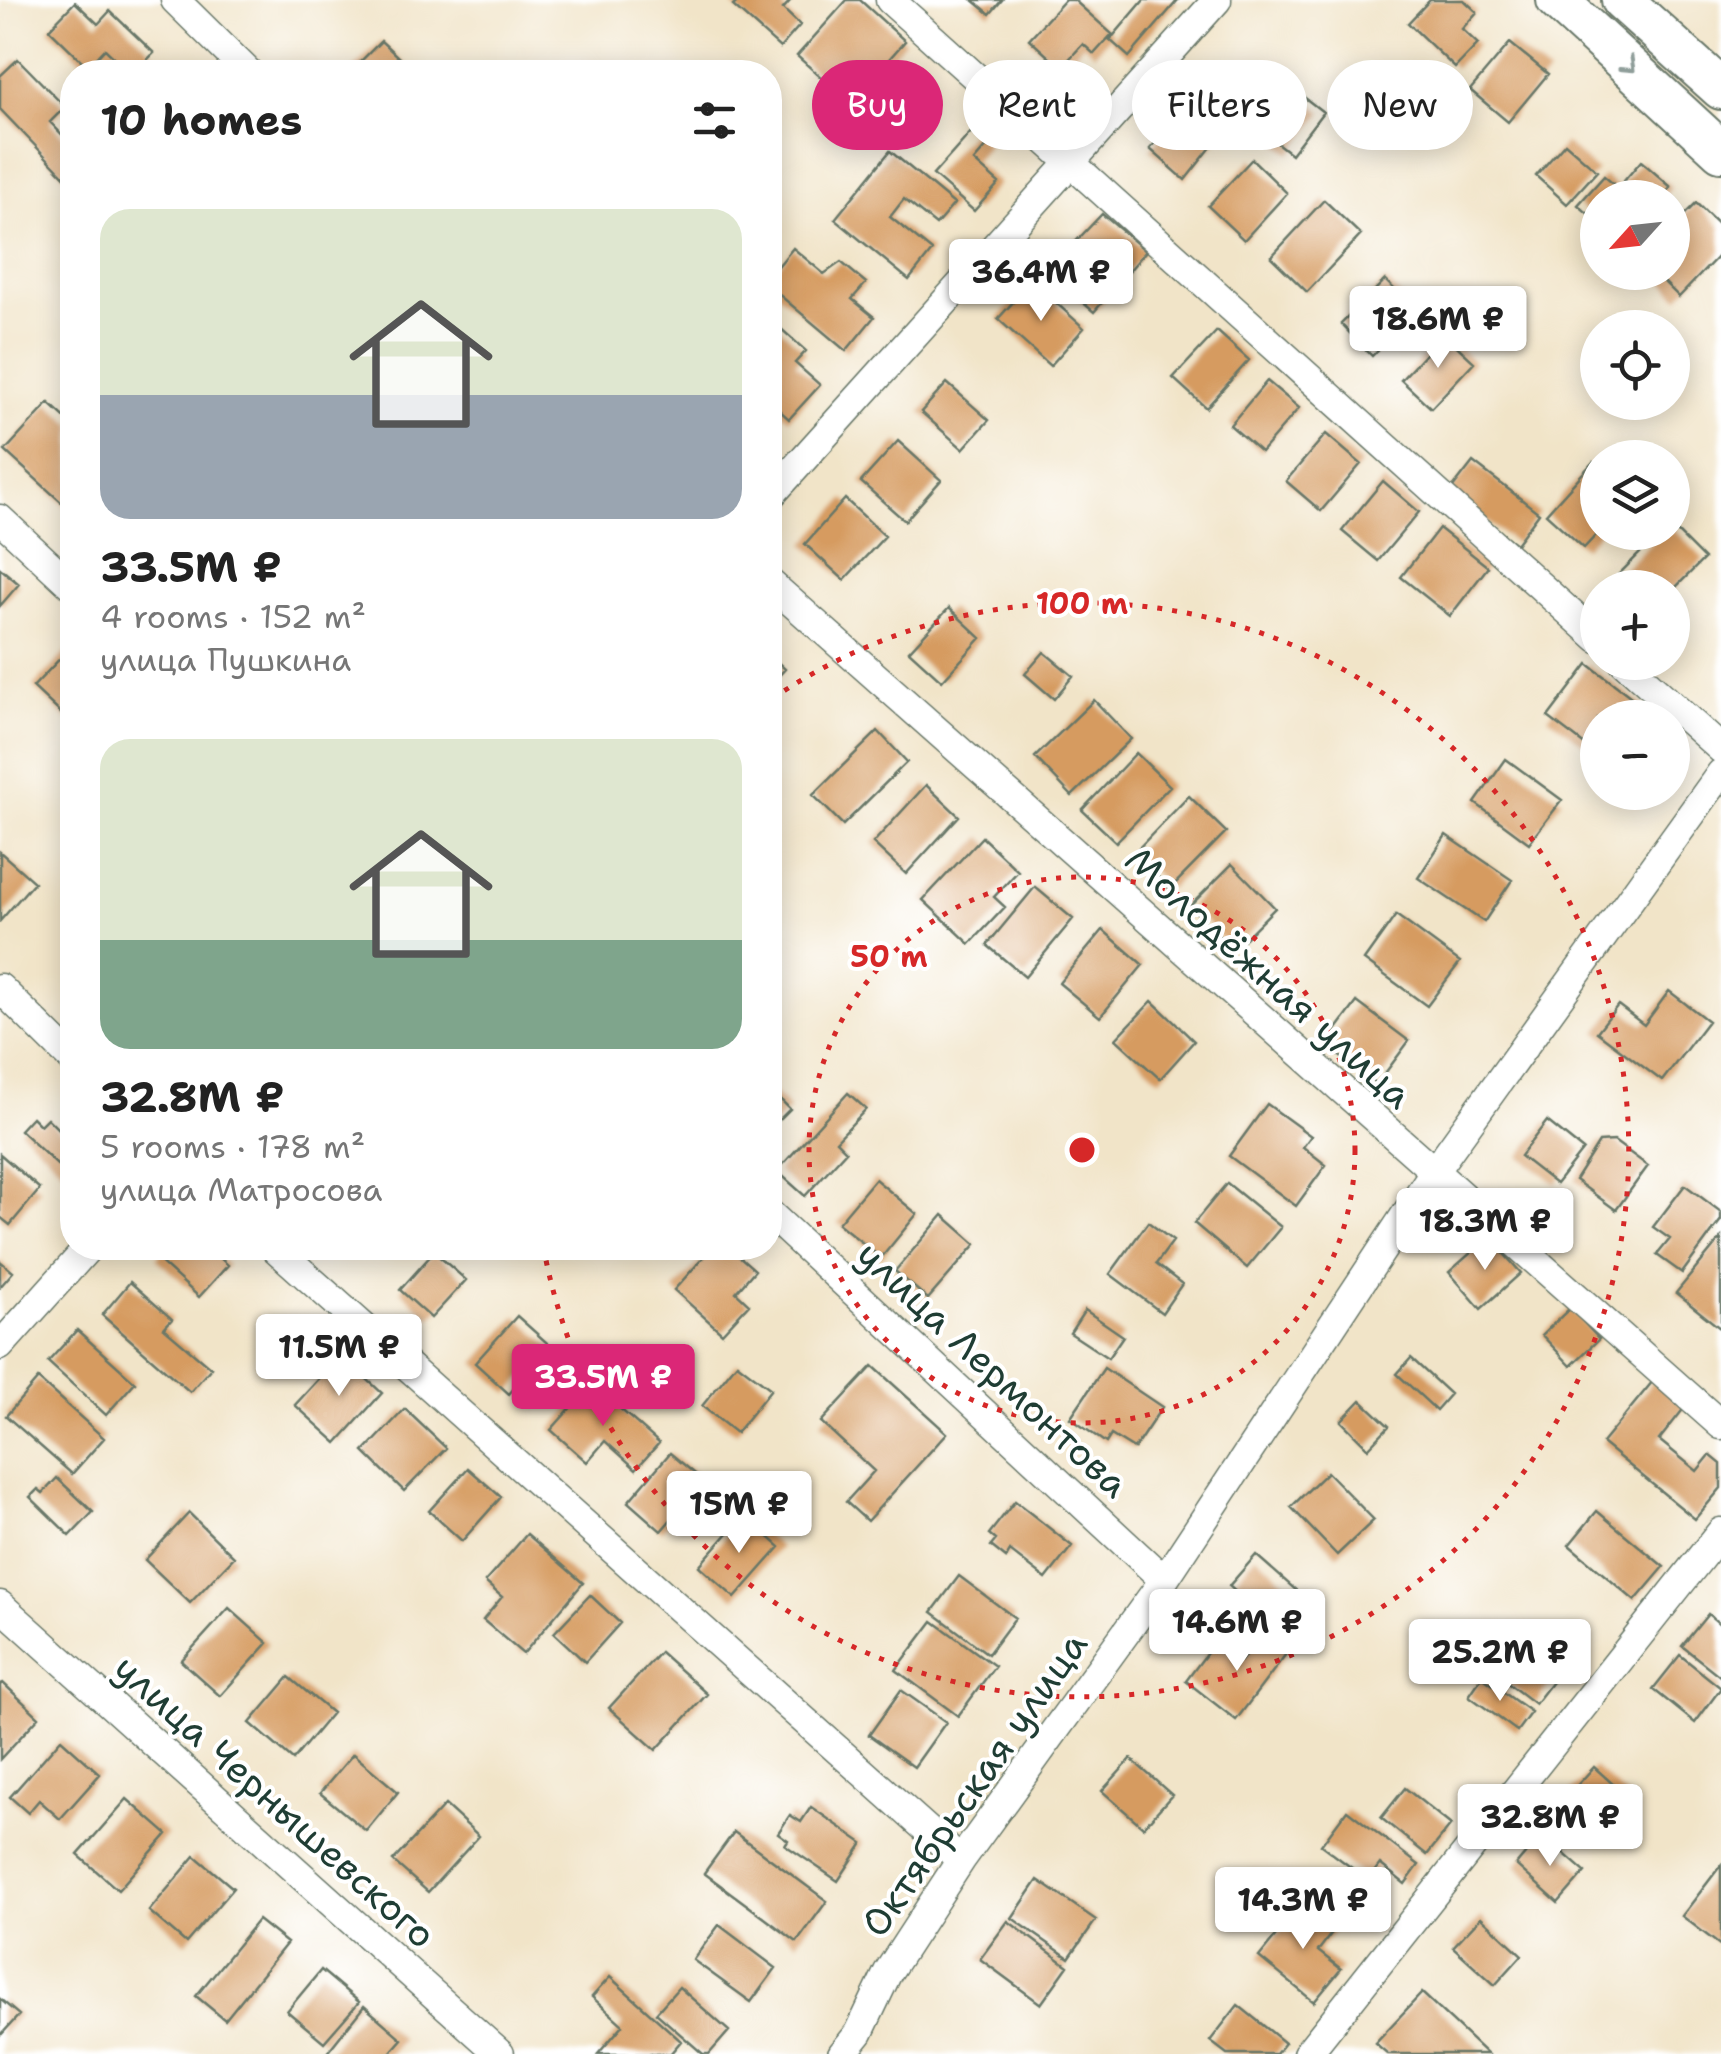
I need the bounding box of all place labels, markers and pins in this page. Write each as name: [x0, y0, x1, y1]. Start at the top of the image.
pin: 36.4M ₽: [949, 239, 1133, 324]
pin: 18.6M ₽: [1346, 286, 1530, 371]
centre of rings: [1064, 1132, 1100, 1168]
pin: 18.3M ₽: [1393, 1188, 1577, 1273]
pin: 11.5M ₽: [247, 1314, 431, 1399]
pin: 33.5M ₽: [511, 1344, 695, 1429]
pin: 15M ₽: [669, 1471, 809, 1556]
pin: 14.6M ₽: [1145, 1589, 1329, 1674]
pin: 25.2M ₽: [1408, 1619, 1592, 1704]
pin: 32.8M ₽: [1458, 1784, 1642, 1869]
pin: 14.3M ₽: [1211, 1867, 1395, 1952]

